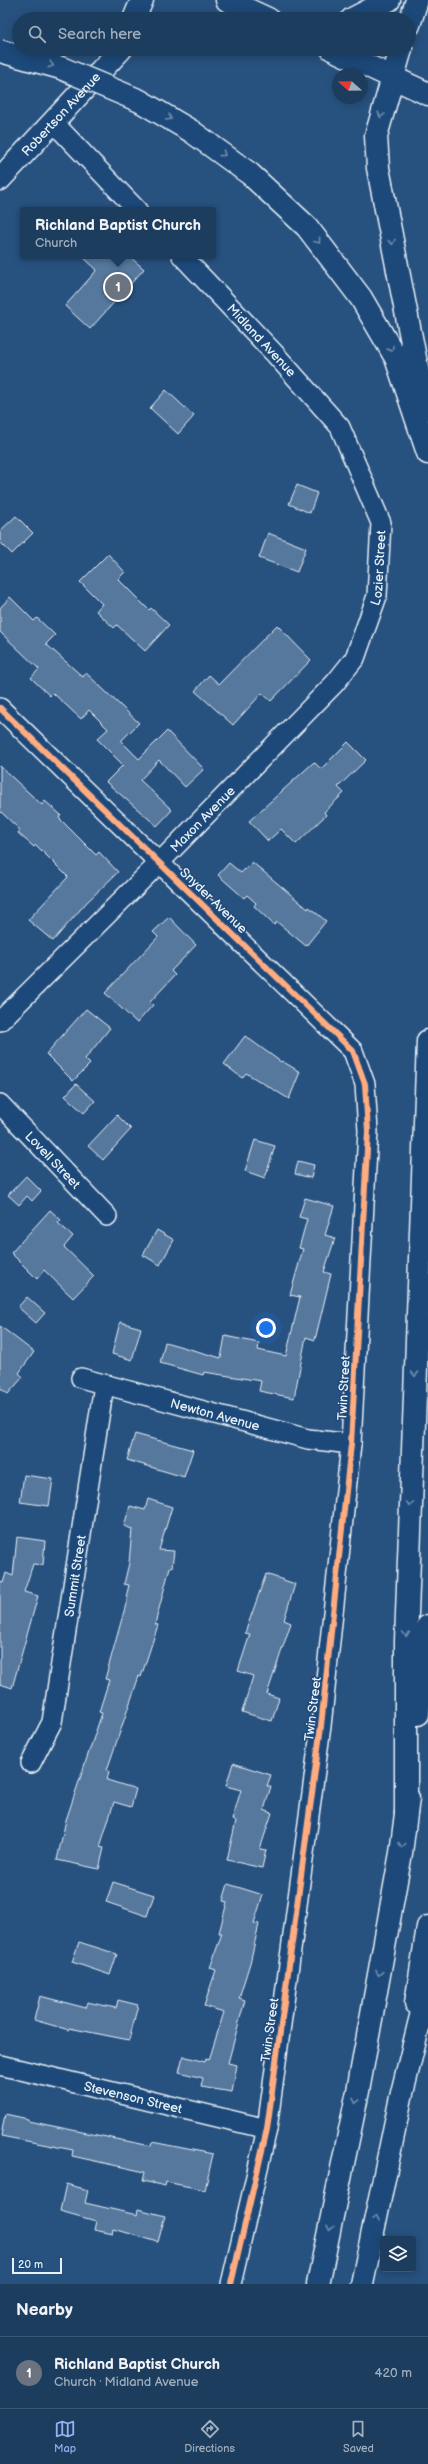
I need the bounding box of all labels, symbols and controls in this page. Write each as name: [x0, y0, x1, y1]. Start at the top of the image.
search box: [12, 12, 416, 56]
icon: search: [26, 23, 48, 45]
text: Search here: [58, 25, 141, 44]
one-way arrow: [47, 60, 54, 69]
north arrow: [332, 68, 368, 104]
street label: Robertson Avenue: [18, 69, 104, 160]
one-way arrow: [378, 111, 386, 118]
one-way arrow: [165, 114, 172, 121]
one-way arrow: [218, 149, 225, 156]
popup: [20, 207, 216, 259]
text: Richland Baptist Church: [35, 216, 201, 235]
text: Church: [35, 235, 77, 251]
one-way arrow: [313, 237, 320, 244]
one-way arrow: [388, 239, 396, 245]
pin: 1: [105, 272, 131, 302]
street label: Midland Avenue: [223, 301, 299, 381]
one-way arrow: [386, 345, 393, 352]
street label: Lozier Street: [367, 530, 390, 608]
street label: Maxon Avenue: [167, 783, 239, 856]
street label: Snyder Avenue: [176, 864, 251, 937]
street label: Lovell Street: [21, 1128, 83, 1192]
your location: [256, 1318, 276, 1338]
street label: Twin Street: [334, 1355, 354, 1421]
one-way arrow: [411, 1371, 420, 1377]
street label: Newton Avenue: [169, 1395, 262, 1435]
one-way arrow: [406, 1501, 415, 1507]
street label: Summit Street: [61, 1534, 90, 1618]
one-way arrow: [402, 1631, 410, 1637]
street label: Twin Street: [301, 1676, 325, 1742]
one-way arrow: [398, 1842, 407, 1848]
one-way arrow: [375, 1970, 384, 1976]
street label: Twin Street: [258, 1997, 282, 2063]
street label: Stevenson Street: [82, 2078, 184, 2117]
one-way arrow: [352, 2098, 360, 2104]
one-way arrow: [371, 2215, 379, 2222]
one-way arrow: [326, 2225, 334, 2232]
map controls: [380, 2236, 416, 2272]
button: layers: [380, 2236, 416, 2272]
scale bar: [12, 2256, 62, 2275]
text: 20 m: [18, 2258, 43, 2271]
text: Nearby: [16, 2300, 73, 2320]
text: Richland Baptist Church: [54, 2355, 220, 2374]
text: 1: [26, 2365, 32, 2381]
text: 420 m: [374, 2365, 412, 2381]
text: Church · Midland Avenue: [54, 2374, 198, 2390]
tab: Map: [54, 2418, 76, 2455]
tab: Directions: [184, 2418, 235, 2455]
tab: Saved: [343, 2418, 374, 2455]

